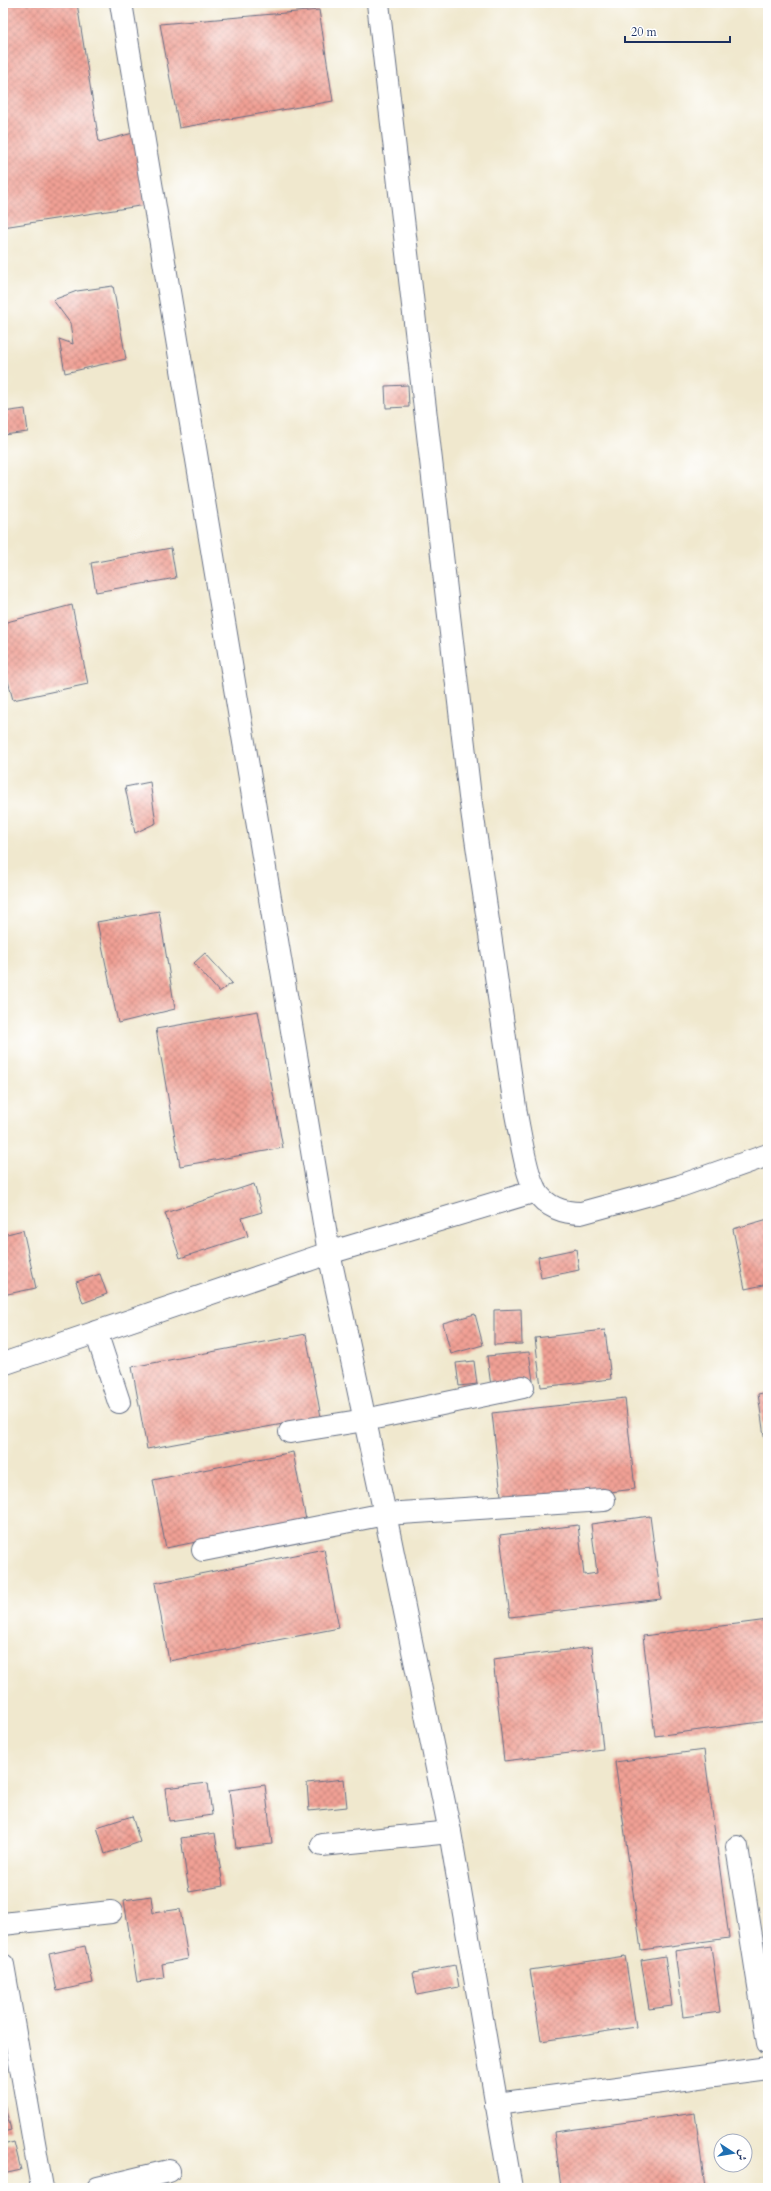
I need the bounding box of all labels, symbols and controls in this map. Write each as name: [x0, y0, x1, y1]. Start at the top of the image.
scale bar: [625, 18, 730, 44]
text: 20 m: [631, 24, 658, 40]
north arrow: [713, 2133, 753, 2173]
text: ش: [734, 2148, 751, 2162]

